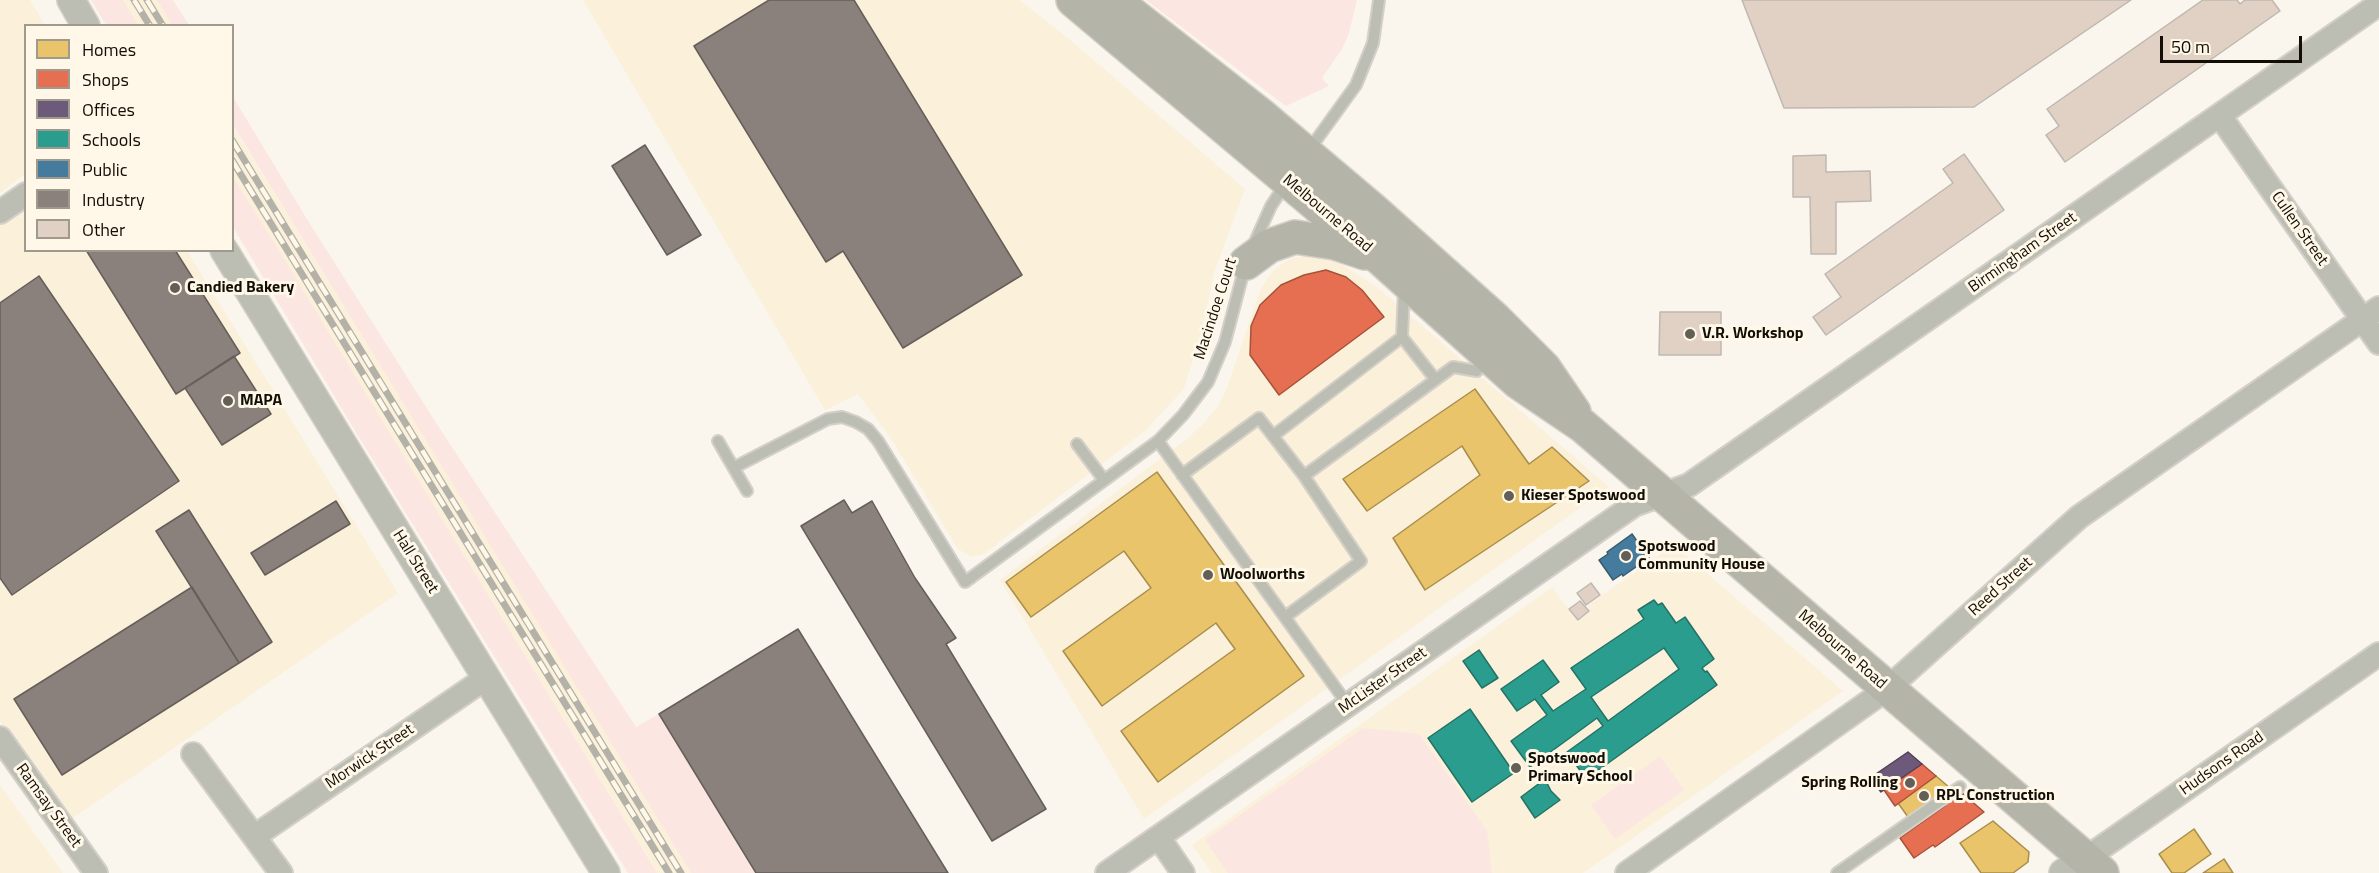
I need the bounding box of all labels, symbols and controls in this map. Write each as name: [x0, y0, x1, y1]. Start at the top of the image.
legend: [24, 24, 234, 252]
scale bar: [2163, 24, 2306, 62]
text: 50 m: [2171, 33, 2210, 60]
text: Homes: [82, 36, 136, 63]
text: Shops: [82, 66, 129, 93]
text: Offices: [82, 96, 135, 123]
text: Schools: [82, 126, 141, 153]
text: Public: [82, 156, 128, 183]
street label: Melbourne Road: [1278, 171, 1376, 257]
text: Industry: [82, 186, 145, 213]
street label: Cullen Street: [2267, 188, 2331, 270]
street label: Birmingham Street: [1965, 209, 2081, 297]
text: Other: [82, 216, 125, 243]
street label: Macindoe Court: [1191, 256, 1241, 362]
place label: Candied Bakery: [187, 278, 294, 298]
marker: Candied Bakery: [168, 281, 182, 295]
place label: V.R. Workshop: [1702, 324, 1804, 344]
marker: V.R. Workshop: [1683, 327, 1697, 341]
place label: MAPA: [240, 391, 282, 411]
marker: MAPA: [221, 394, 235, 408]
place label: Kieser Spotswood: [1521, 486, 1645, 506]
marker: Kieser Spotswood: [1502, 489, 1516, 503]
street label: Hall Street: [388, 527, 442, 597]
place label: Spotswood Community House: [1638, 537, 1765, 575]
marker: Spotswood Community House: [1619, 549, 1633, 563]
street label: Reed Street: [1965, 553, 2037, 621]
place label: Woolworths: [1220, 565, 1305, 585]
marker: Woolworths: [1201, 568, 1215, 582]
street label: Melbourne Road: [1794, 606, 1890, 694]
street label: McLister Street: [1335, 644, 1431, 718]
street label: Morwick Street: [322, 720, 418, 794]
street label: Hudsons Road: [2176, 728, 2268, 800]
place label: Spotswood Primary School: [1528, 749, 1633, 787]
street label: Ramsay Street: [11, 760, 85, 852]
marker: Spotswood Primary School: [1509, 761, 1523, 775]
place label: Spring Rolling: [1801, 773, 1898, 793]
marker: Spring Rolling: [1903, 776, 1917, 790]
place label: RPL Construction: [1936, 786, 2055, 806]
marker: RPL Construction: [1917, 789, 1931, 803]

